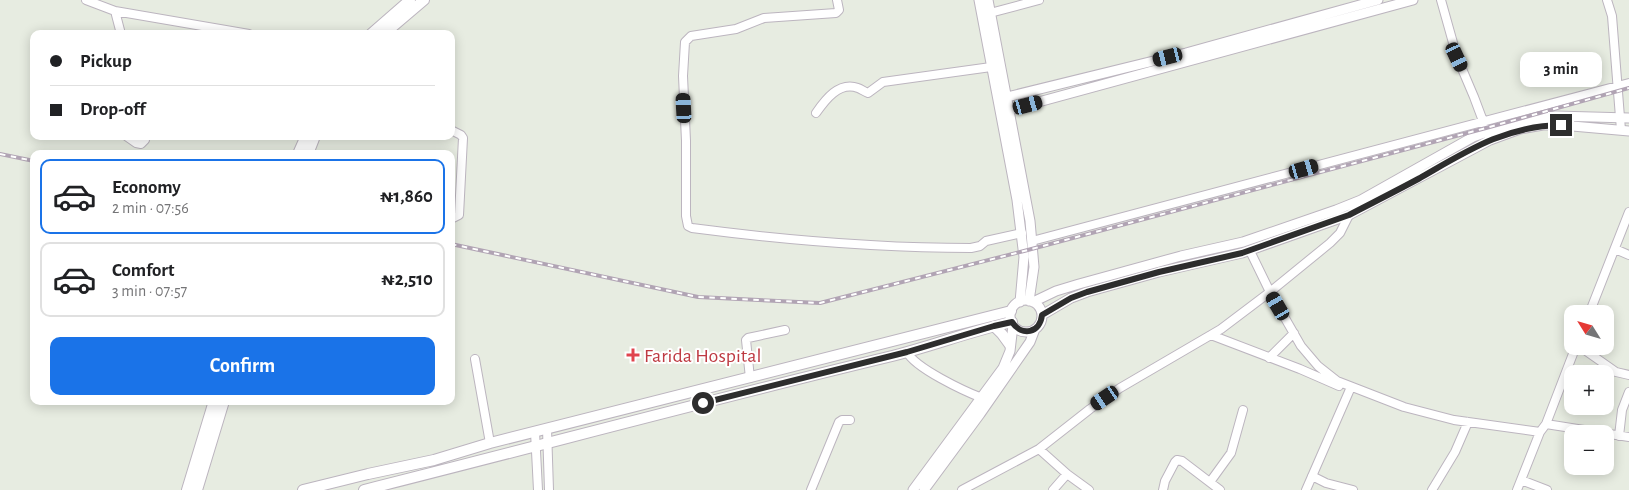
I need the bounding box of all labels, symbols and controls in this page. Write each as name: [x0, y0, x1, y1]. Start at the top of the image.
car: [1443, 40, 1470, 74]
car: [1151, 46, 1184, 68]
text: Pickup: [80, 52, 132, 71]
callout: 3 min: [1520, 52, 1602, 88]
text: 3 min: [1544, 61, 1578, 77]
car: [675, 93, 692, 123]
car: [1011, 94, 1044, 116]
text: Drop-off: [80, 100, 145, 119]
route end: [1550, 114, 1572, 136]
car: [1287, 158, 1320, 180]
icon: car: [52, 174, 97, 219]
text: Economy: [112, 178, 181, 197]
text: ₦1,860: [380, 187, 433, 206]
text: 2 min · 07:56: [112, 200, 189, 216]
icon: car: [52, 257, 97, 302]
text: Comfort: [112, 261, 174, 280]
text: ₦2,510: [381, 270, 433, 289]
text: 3 min · 07:57: [112, 283, 187, 299]
car: [1264, 289, 1291, 323]
north arrow: [1564, 305, 1614, 355]
map controls: [1564, 305, 1614, 475]
button: Confirm: [50, 337, 435, 395]
place label: Farida Hospital: [644, 346, 761, 366]
marker: Farida Hospital: [626, 348, 640, 362]
button: +: [1564, 365, 1614, 415]
car: [1088, 383, 1121, 413]
route start: [692, 392, 714, 414]
button: −: [1564, 425, 1614, 475]

